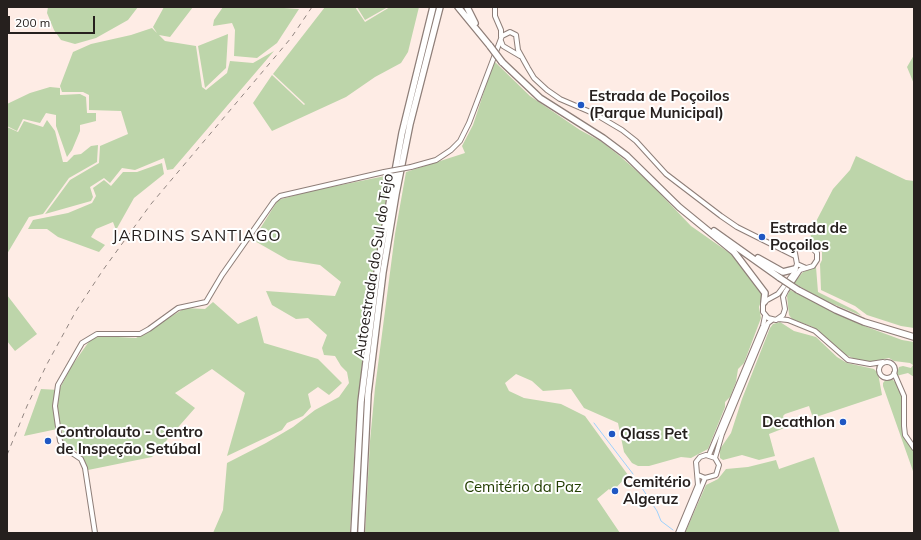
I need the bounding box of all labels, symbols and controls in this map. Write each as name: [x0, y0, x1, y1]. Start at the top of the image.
scale bar: [10, 8, 97, 34]
text: 200 m: [15, 15, 50, 30]
place label: Estrada de Poçoilos (Parque Municipal): [589, 87, 729, 122]
marker: Estrada de Poçoilos (Parque Municipal): [576, 100, 586, 110]
street label: Autoestrada do Sul do Tejo: [350, 172, 398, 360]
place label: Estrada de Poçoilos: [770, 219, 847, 254]
district label: JARDINS SANTIAGO: [112, 226, 282, 246]
marker: Estrada de Poçoilos: [757, 232, 767, 242]
place label: Decathlon: [762, 413, 835, 431]
marker: Decathlon: [838, 417, 848, 427]
place label: Controlauto - Centro de Inspeção Setúbal: [56, 423, 203, 458]
place label: Qlass Pet: [620, 425, 688, 443]
marker: Qlass Pet: [607, 429, 617, 439]
marker: Controlauto - Centro de Inspeção Setúbal: [43, 436, 53, 446]
place label: Cemitério Algeruz: [623, 473, 691, 508]
park label: Cemitério da Paz: [464, 478, 582, 496]
marker: Cemitério Algeruz: [610, 486, 620, 496]

